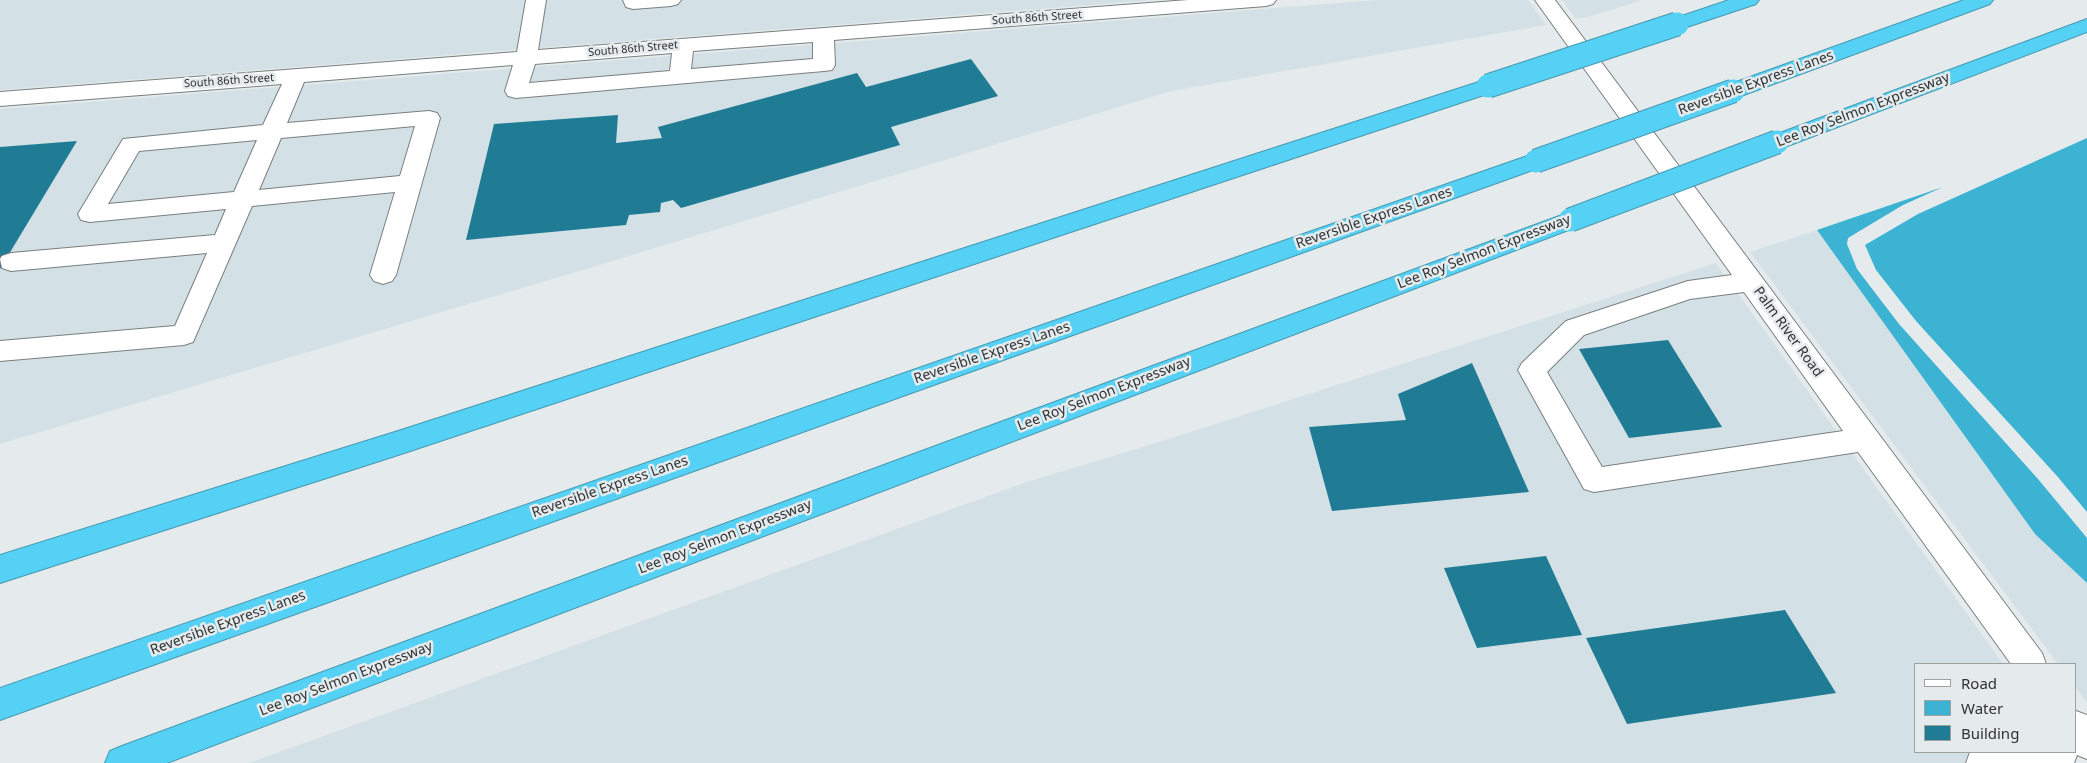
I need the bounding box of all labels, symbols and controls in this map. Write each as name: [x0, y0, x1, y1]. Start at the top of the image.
street label: South 86th Street: [992, 8, 1082, 28]
street label: South 86th Street: [588, 39, 678, 59]
street label: Reversible Express Lanes: [1676, 47, 1836, 119]
street label: Lee Roy Selmon Expressway: [1774, 69, 1952, 151]
street label: South 86th Street: [184, 71, 274, 91]
street label: Reversible Express Lanes: [1294, 183, 1454, 253]
street label: Lee Roy Selmon Expressway: [1395, 211, 1573, 293]
street label: Palm River Road: [1750, 284, 1826, 380]
street label: Reversible Express Lanes: [912, 318, 1072, 388]
street label: Lee Roy Selmon Expressway: [1015, 353, 1193, 435]
street label: Reversible Express Lanes: [530, 452, 690, 522]
street label: Lee Roy Selmon Expressway: [636, 496, 814, 578]
street label: Reversible Express Lanes: [148, 587, 308, 659]
street label: Lee Roy Selmon Expressway: [257, 638, 435, 720]
legend: [1914, 663, 2077, 753]
text: Road: [1961, 673, 1997, 693]
text: Water: [1961, 698, 2003, 718]
text: Building: [1961, 723, 2019, 743]

